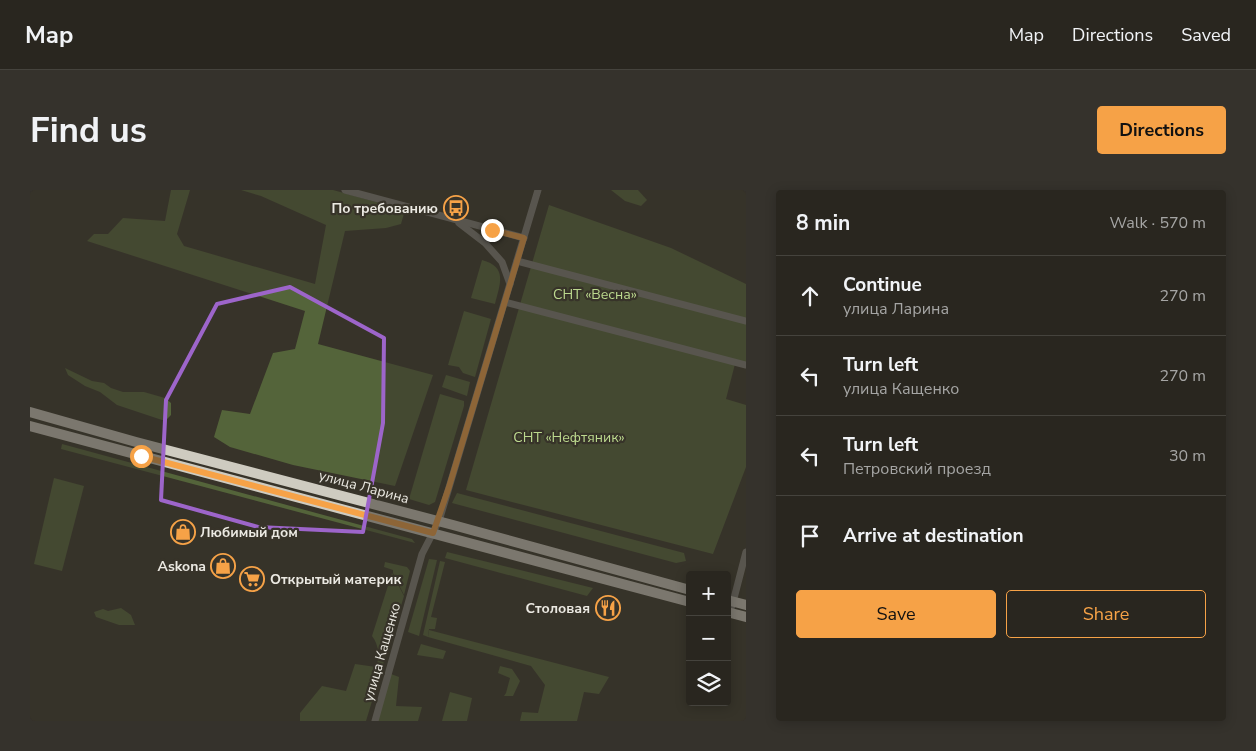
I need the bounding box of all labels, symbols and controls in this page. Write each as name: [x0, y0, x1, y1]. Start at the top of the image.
text: Map: [25, 19, 73, 51]
text: Map: [1009, 23, 1044, 47]
text: Directions: [1072, 23, 1153, 47]
text: Saved: [1181, 23, 1231, 47]
button: Directions: [1097, 106, 1226, 154]
text: Find us: [30, 107, 147, 154]
bus stop icon: По требованию: [443, 195, 469, 221]
place label: По требованию: [332, 199, 438, 218]
text: 8 min: [796, 209, 850, 237]
text: Walk · 570 m: [1110, 212, 1206, 234]
route end: [481, 219, 504, 242]
text: Continue: [843, 272, 922, 298]
icon: ahead: [796, 282, 824, 310]
park label: СНТ «Весна»: [553, 285, 637, 304]
text: 270 m: [1159, 285, 1206, 307]
text: улица Ларина: [843, 298, 949, 320]
text: Turn left: [843, 352, 918, 378]
icon: left: [796, 362, 824, 390]
text: 270 m: [1159, 365, 1206, 387]
text: улица Кащенко: [843, 378, 959, 400]
park label: СНТ «Нефтяник»: [513, 428, 625, 447]
text: Turn left: [843, 432, 918, 458]
icon: left: [796, 442, 824, 470]
route start: [130, 445, 153, 468]
text: 30 m: [1169, 445, 1206, 467]
text: Петровский проезд: [843, 458, 991, 480]
street label: улица Ларина: [317, 466, 411, 508]
shop icon: Любимый дом: [170, 519, 196, 545]
icon: arrive: [796, 522, 824, 550]
place label: Любимый дом: [200, 523, 298, 542]
text: Arrive at destination: [843, 523, 1024, 549]
shop icon: Askona: [210, 553, 236, 579]
place label: Askona: [158, 557, 206, 576]
supermarket icon: Открытый материк: [239, 566, 265, 592]
place label: Открытый материк: [270, 570, 401, 589]
map controls: [686, 571, 731, 706]
button: +: [686, 571, 731, 616]
button: Save: [796, 590, 996, 638]
button: Share: [1006, 590, 1206, 638]
restaurant icon: Столовая: [595, 595, 621, 621]
place label: Столовая: [526, 599, 590, 618]
street label: улица Кащенко: [359, 600, 405, 704]
button: −: [686, 616, 731, 661]
button: layers: [686, 661, 731, 706]

